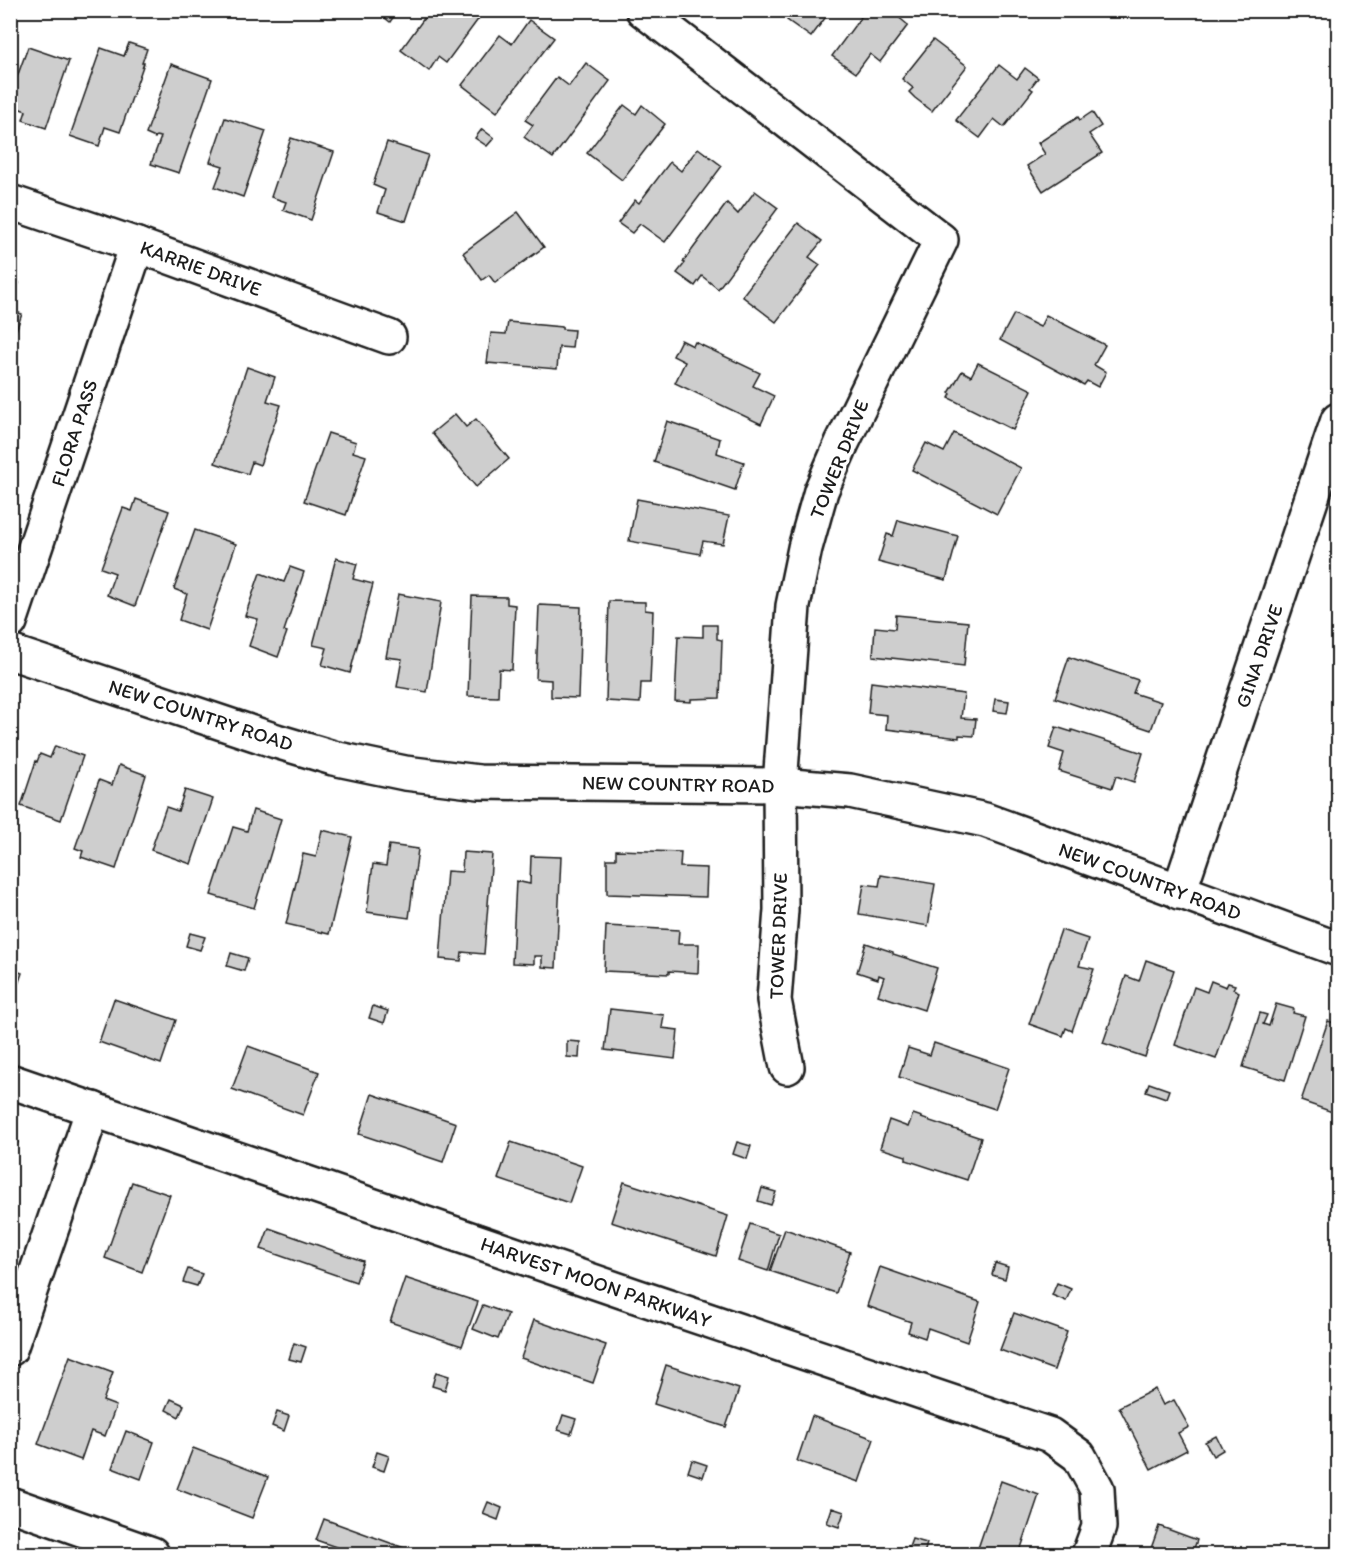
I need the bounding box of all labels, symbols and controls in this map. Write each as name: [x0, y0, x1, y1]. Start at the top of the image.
street label: KARRIE DRIVE: [137, 235, 265, 301]
street label: FLORA PASS: [45, 376, 103, 490]
street label: TOWER DRIVE: [804, 396, 874, 522]
street label: GINA DRIVE: [1230, 601, 1288, 711]
street label: NEW COUNTRY ROAD: [106, 674, 296, 756]
street label: NEW COUNTRY ROAD: [582, 770, 774, 798]
street label: NEW COUNTRY ROAD: [1055, 837, 1245, 925]
street label: TOWER DRIVE: [764, 872, 792, 1000]
street label: HARVEST MOON PARKWAY: [478, 1231, 715, 1333]

